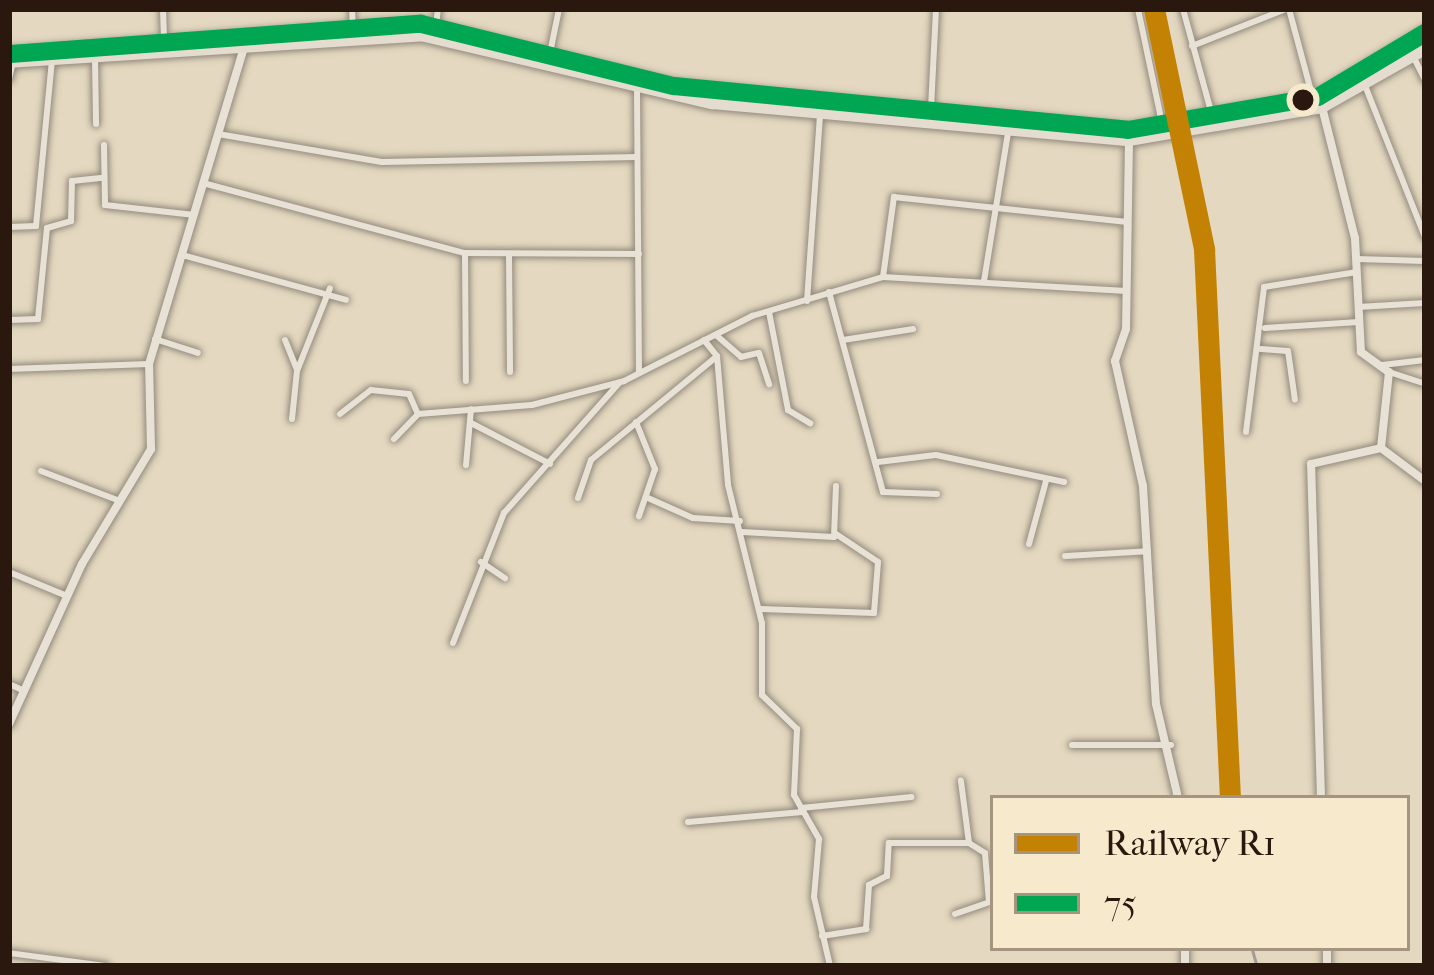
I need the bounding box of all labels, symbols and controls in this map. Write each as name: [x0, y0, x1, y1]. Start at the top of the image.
unlabelled marker: [1292, 89, 1314, 111]
legend: [990, 795, 1410, 951]
text: Railway R1: [1104, 822, 1276, 864]
text: 75: [1104, 882, 1137, 924]

